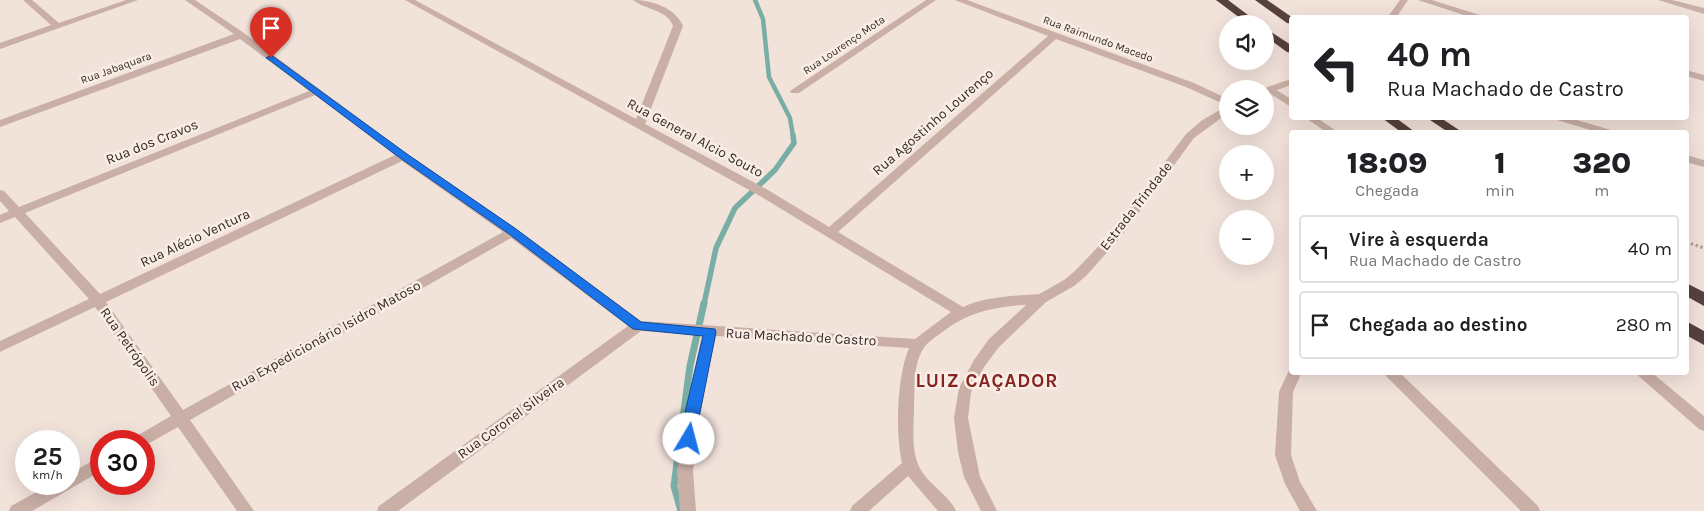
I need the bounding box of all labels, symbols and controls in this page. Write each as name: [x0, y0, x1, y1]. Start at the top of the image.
pin: [250, 7, 292, 58]
street label: Rua Lourenço Mota: [801, 13, 887, 77]
street label: Rua Raimundo Macedo: [1041, 13, 1155, 65]
icon: arrive: [257, 14, 285, 42]
map controls: [1219, 15, 1274, 265]
button: sound: [1219, 15, 1274, 70]
text: 40 m: [1387, 34, 1472, 75]
icon: left: [1304, 35, 1369, 100]
street label: Rua Jabaquara: [79, 49, 153, 87]
street label: Rua Agostinho Lourenço: [869, 65, 997, 179]
text: Rua Machado de Castro: [1387, 76, 1624, 102]
button: layers: [1219, 80, 1274, 135]
street label: Rua General Alcio Souto: [624, 95, 766, 181]
street label: Rua dos Cravos: [103, 116, 201, 168]
button: +: [1219, 145, 1274, 200]
text: 18:09: [1347, 145, 1427, 181]
text: 1: [1494, 145, 1506, 181]
text: 320: [1572, 145, 1631, 181]
street label: Estrada Trindade: [1096, 158, 1176, 254]
text: Chegada: [1355, 181, 1419, 200]
text: min: [1485, 181, 1515, 200]
text: m: [1594, 181, 1609, 200]
street label: Rua Alécio Ventura: [137, 205, 253, 271]
button: −: [1219, 210, 1274, 265]
text: Vire à esquerda: [1349, 229, 1489, 251]
icon: left: [1306, 235, 1334, 263]
text: 40 m: [1628, 238, 1672, 260]
text: Rua Machado de Castro: [1349, 251, 1521, 270]
street label: Rua Expedicionário Isidro Matoso: [228, 277, 424, 395]
street label: Rua Petrópolis: [97, 304, 163, 390]
icon: arrive: [1306, 311, 1334, 339]
text: Chegada ao destino: [1349, 314, 1527, 336]
text: 280 m: [1616, 314, 1672, 336]
street label: Rua Machado de Castro: [725, 325, 877, 349]
district label: LUIZ CAÇADOR: [915, 370, 1059, 392]
street label: Rua Coronel Silveira: [454, 374, 568, 462]
position arrow: [662, 412, 714, 464]
speed limit sign: 30: [90, 430, 155, 495]
text: 25: [33, 442, 62, 471]
text: km/h: [32, 468, 63, 482]

